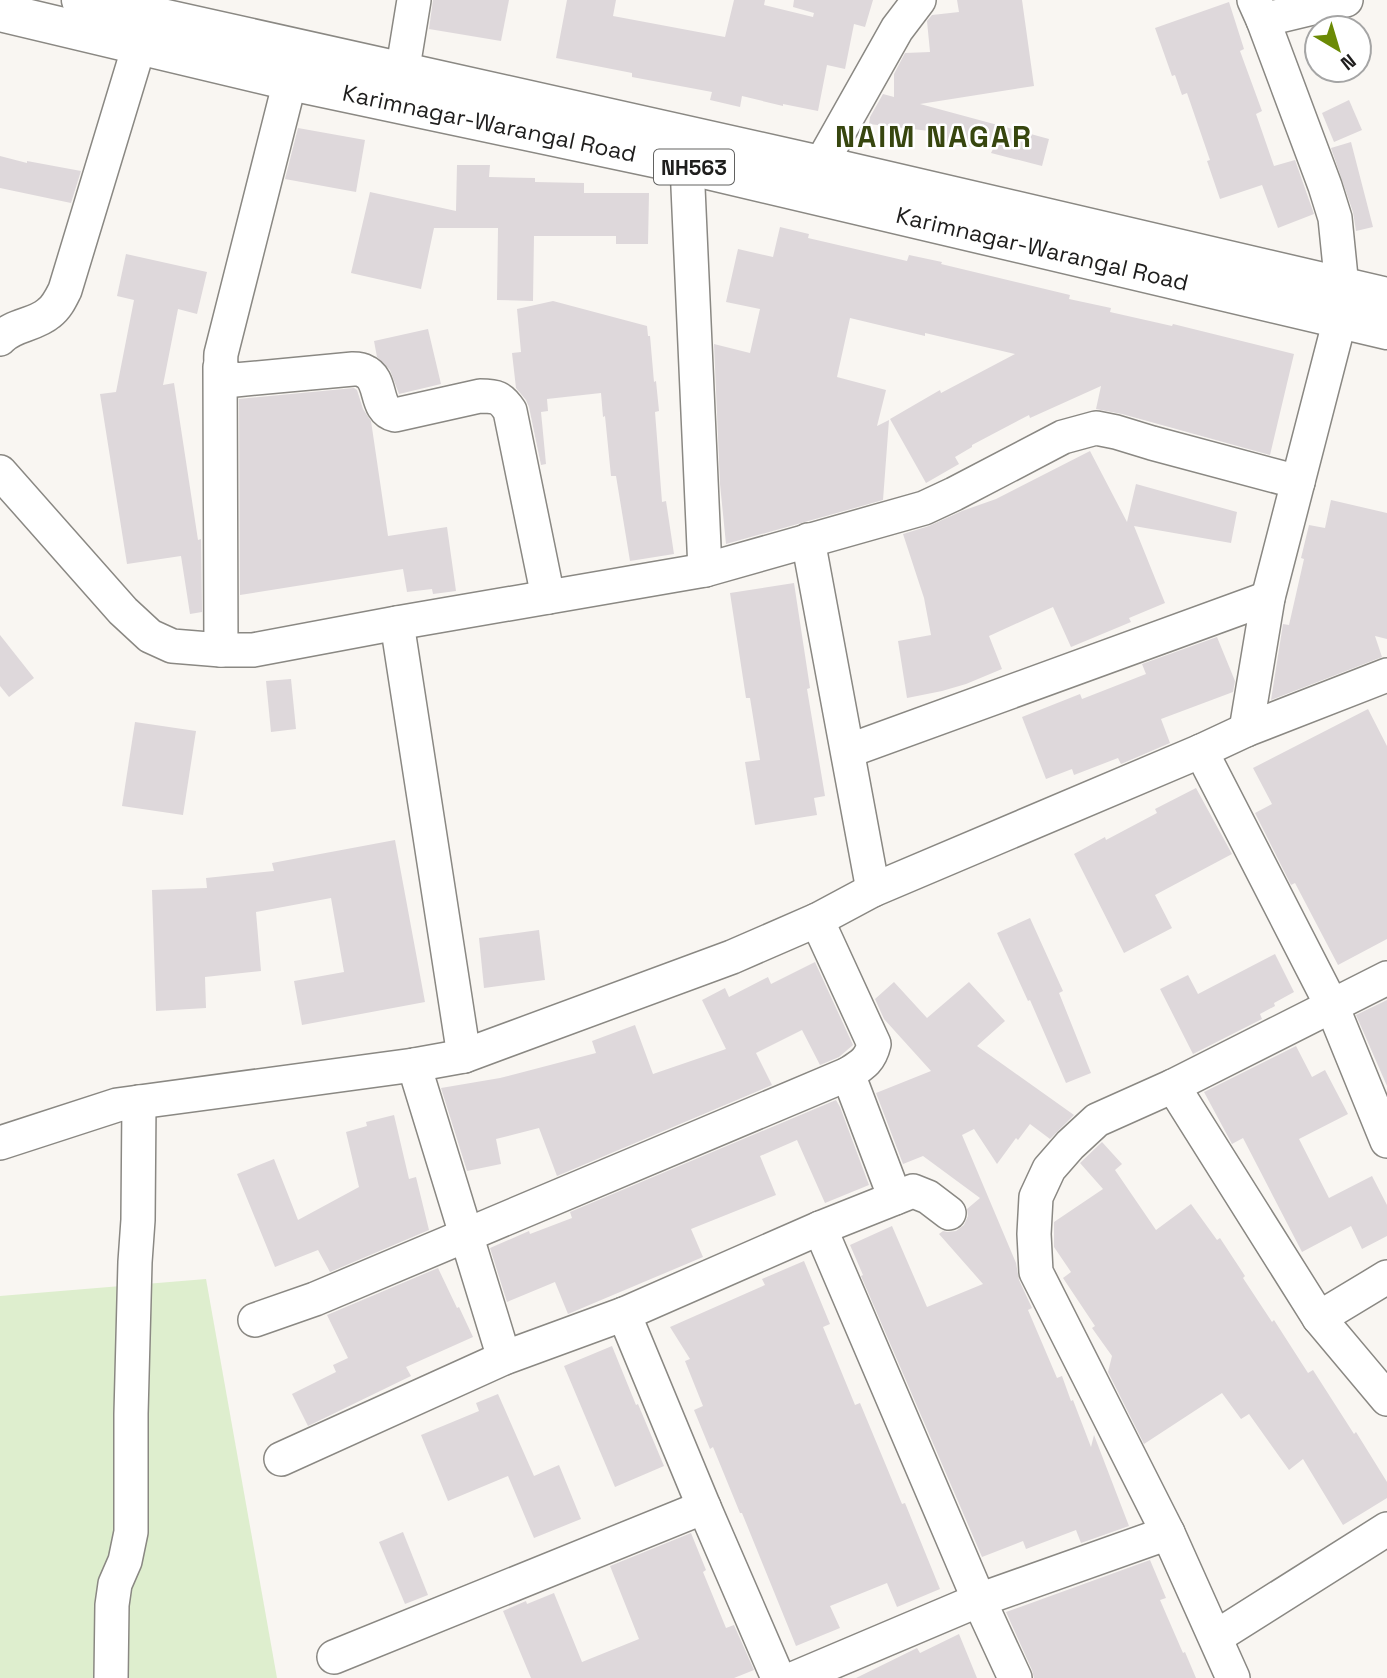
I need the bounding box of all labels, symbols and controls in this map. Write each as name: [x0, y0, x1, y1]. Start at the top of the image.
north arrow: [1303, 14, 1373, 84]
text: N: [1335, 48, 1361, 76]
street label: Karimnagar-Warangal Road: [340, 78, 639, 169]
district label: NAIM NAGAR: [835, 117, 1033, 156]
road number: NH563: [654, 150, 734, 184]
street label: Karimnagar-Warangal Road: [893, 200, 1192, 298]

